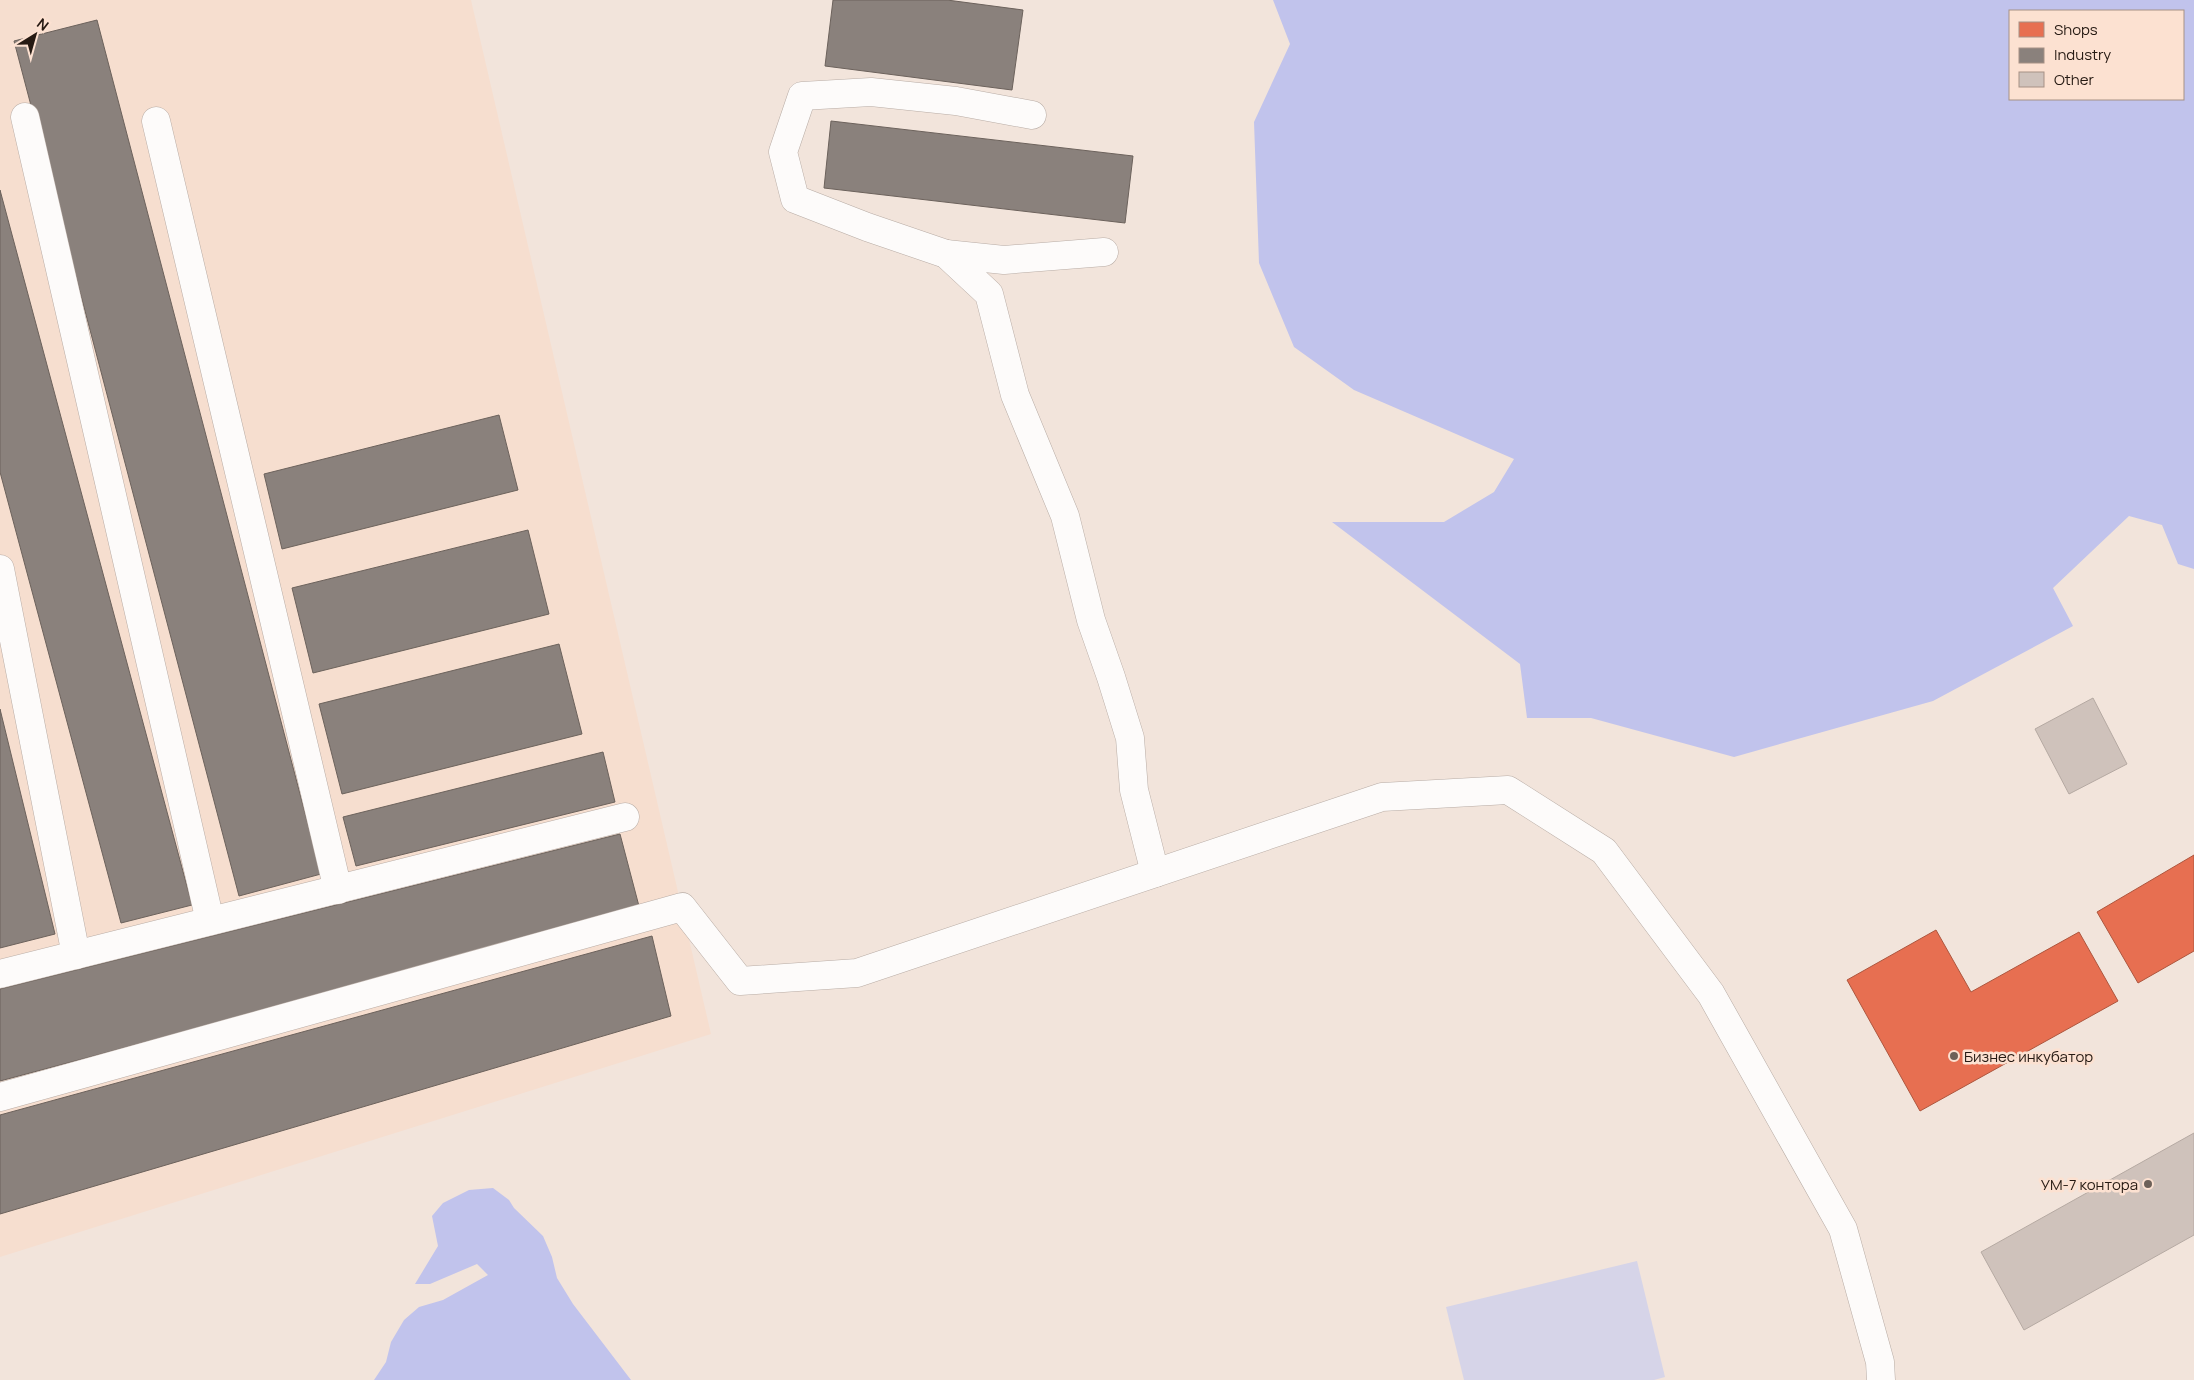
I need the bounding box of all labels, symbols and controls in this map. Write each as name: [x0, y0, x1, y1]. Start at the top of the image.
north arrow: [10, 10, 60, 60]
legend: [2009, 10, 2184, 100]
text: N: [33, 14, 53, 35]
text: Shops: [2054, 19, 2098, 40]
text: Industry: [2054, 44, 2111, 65]
text: Other: [2054, 69, 2095, 90]
place label: Бизнес инкубатор: [1964, 1046, 2093, 1067]
marker: Бизнес инкубатор: [1948, 1050, 1960, 1062]
place label: УМ-7 контора: [2041, 1174, 2138, 1195]
marker: УМ-7 контора: [2142, 1178, 2154, 1190]

